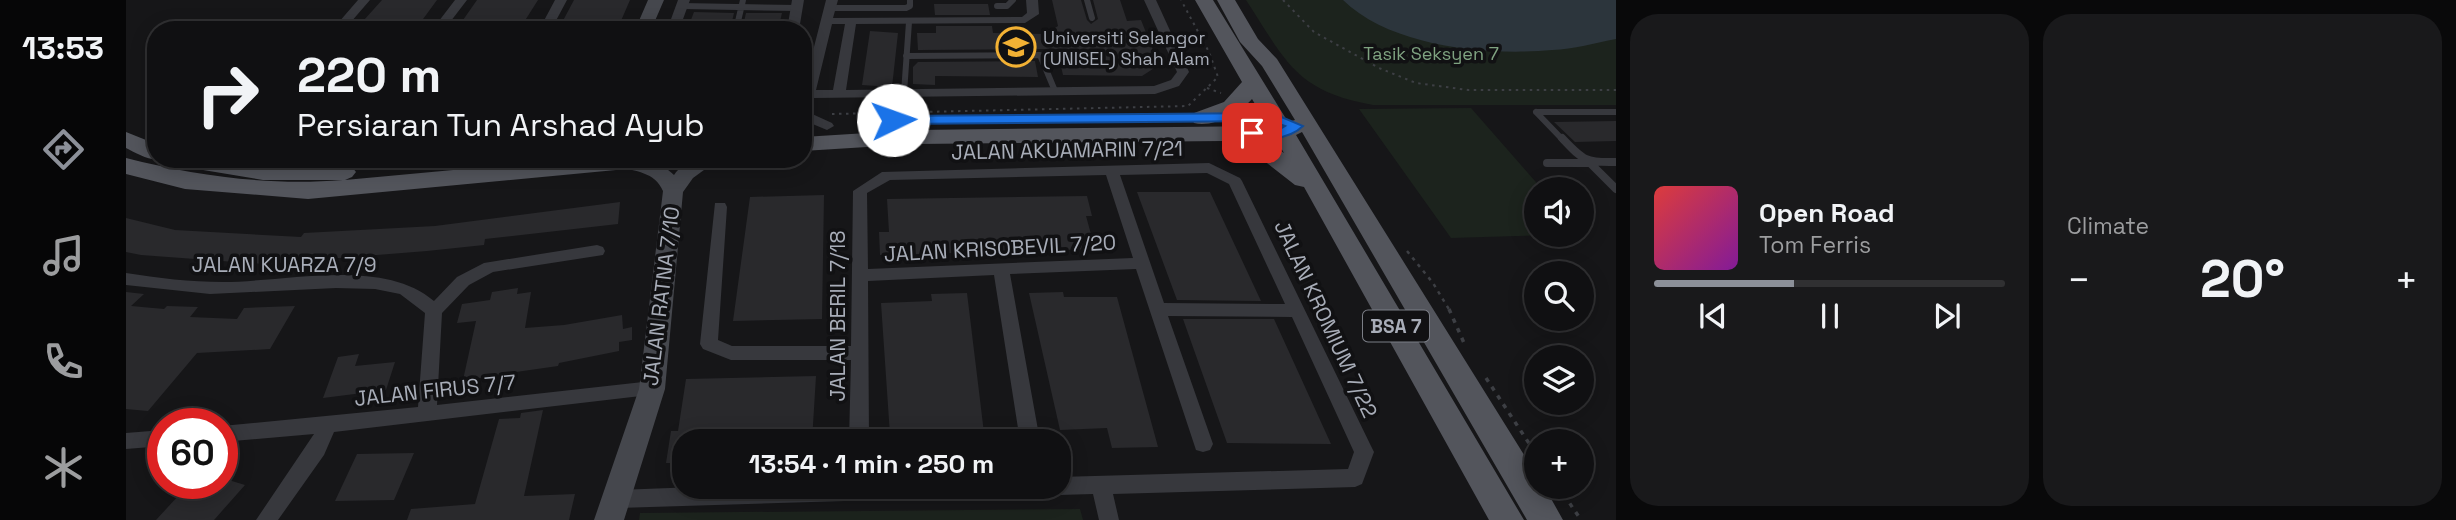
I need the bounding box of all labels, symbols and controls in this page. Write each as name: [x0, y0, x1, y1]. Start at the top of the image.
school or university icon: Universiti Selangor (UNISEL) Shah Alam: [995, 26, 1037, 68]
place label: Universiti Selangor (UNISEL) Shah Alam: [1043, 26, 1210, 70]
text: 13:53: [22, 28, 104, 68]
park label: Tasik Seksyen 7: [1363, 42, 1499, 65]
text: 220 m: [297, 44, 441, 106]
icon: right: [182, 49, 273, 140]
position arrow: [856, 83, 930, 157]
pin: [1222, 103, 1282, 163]
text: Persiaran Tun Arshad Ayub: [297, 105, 705, 145]
icon: arrive: [1233, 114, 1271, 152]
icon: directions: [39, 125, 88, 174]
street label: JALAN AKUAMARIN 7/21: [951, 134, 1183, 166]
map controls: [1524, 177, 1594, 499]
button: sound: [1524, 177, 1594, 247]
text: Open Road: [1759, 196, 1895, 230]
street label: JALAN RATNA 7/10: [637, 205, 685, 387]
text: Climate: [2067, 211, 2149, 241]
street label: JALAN KROMIUM 7/22: [1268, 216, 1384, 422]
street label: JALAN KRISOBEVIL 7/20: [883, 228, 1117, 268]
text: Tom Ferris: [1759, 230, 1871, 260]
icon: music: [39, 231, 88, 280]
street label: JALAN BERIL 7/18: [824, 231, 851, 401]
text: 20°: [2200, 246, 2285, 312]
street label: JALAN KUARZA 7/9: [191, 251, 377, 278]
text: −: [2067, 256, 2091, 304]
text: +: [2394, 256, 2418, 304]
button: search: [1524, 261, 1594, 331]
icon: previous: [1694, 297, 1732, 335]
icon: pause: [1811, 297, 1849, 335]
icon: next: [1928, 297, 1966, 335]
road number: BSA 7: [1363, 310, 1429, 342]
icon: phone: [39, 337, 88, 386]
button: layers: [1524, 345, 1594, 415]
street label: JALAN FIRUS 7/7: [353, 368, 517, 412]
speed limit sign: 60: [147, 408, 238, 499]
button: +: [1524, 429, 1594, 499]
icon: climate: [39, 443, 88, 492]
text: 13:54 · 1 min · 250 m: [749, 447, 994, 481]

